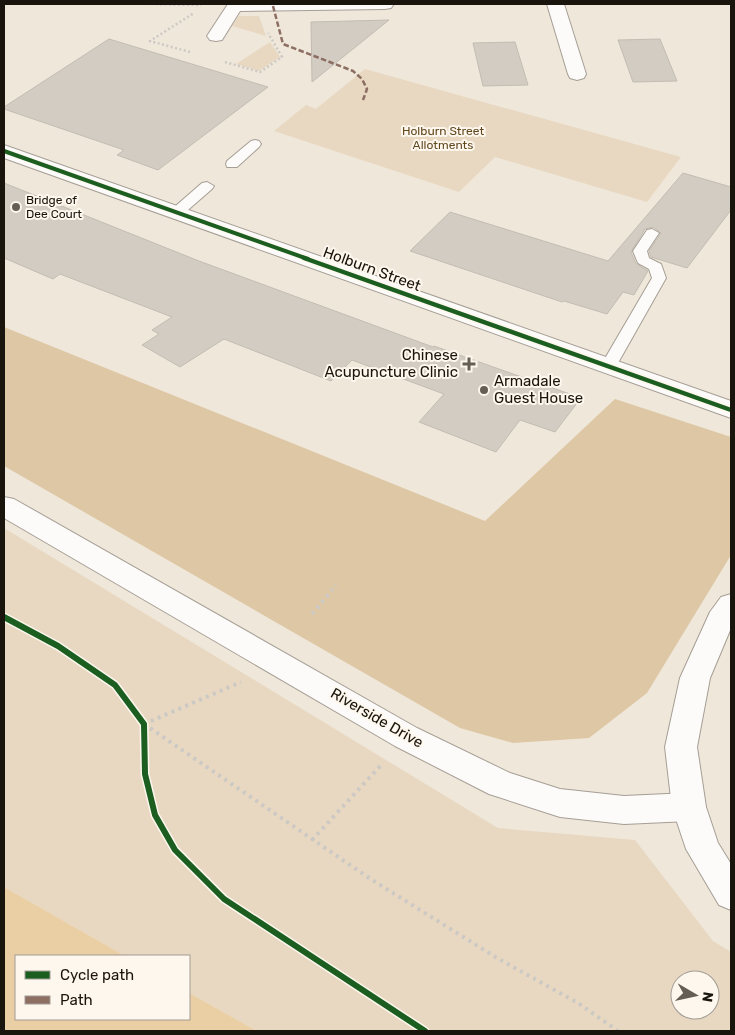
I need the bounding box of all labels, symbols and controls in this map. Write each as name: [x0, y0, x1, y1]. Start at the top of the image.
park label: Holburn Street Allotments: [402, 124, 484, 152]
place label: Bridge of Dee Court: [26, 193, 82, 221]
marker: Bridge of Dee Court: [10, 201, 22, 213]
street label: Holburn Street: [321, 243, 423, 295]
place label: Chinese Acupuncture Clinic: [325, 346, 458, 381]
marker: Chinese Acupuncture Clinic: [462, 357, 476, 371]
place label: Armadale Guest House: [494, 372, 583, 407]
marker: Armadale Guest House: [478, 384, 490, 396]
street label: Riverside Drive: [327, 684, 427, 752]
legend: [15, 955, 190, 1020]
text: Cycle path: [60, 966, 134, 984]
north arrow: [670, 970, 720, 1020]
text: Path: [60, 991, 93, 1009]
text: N: [698, 991, 717, 1003]

